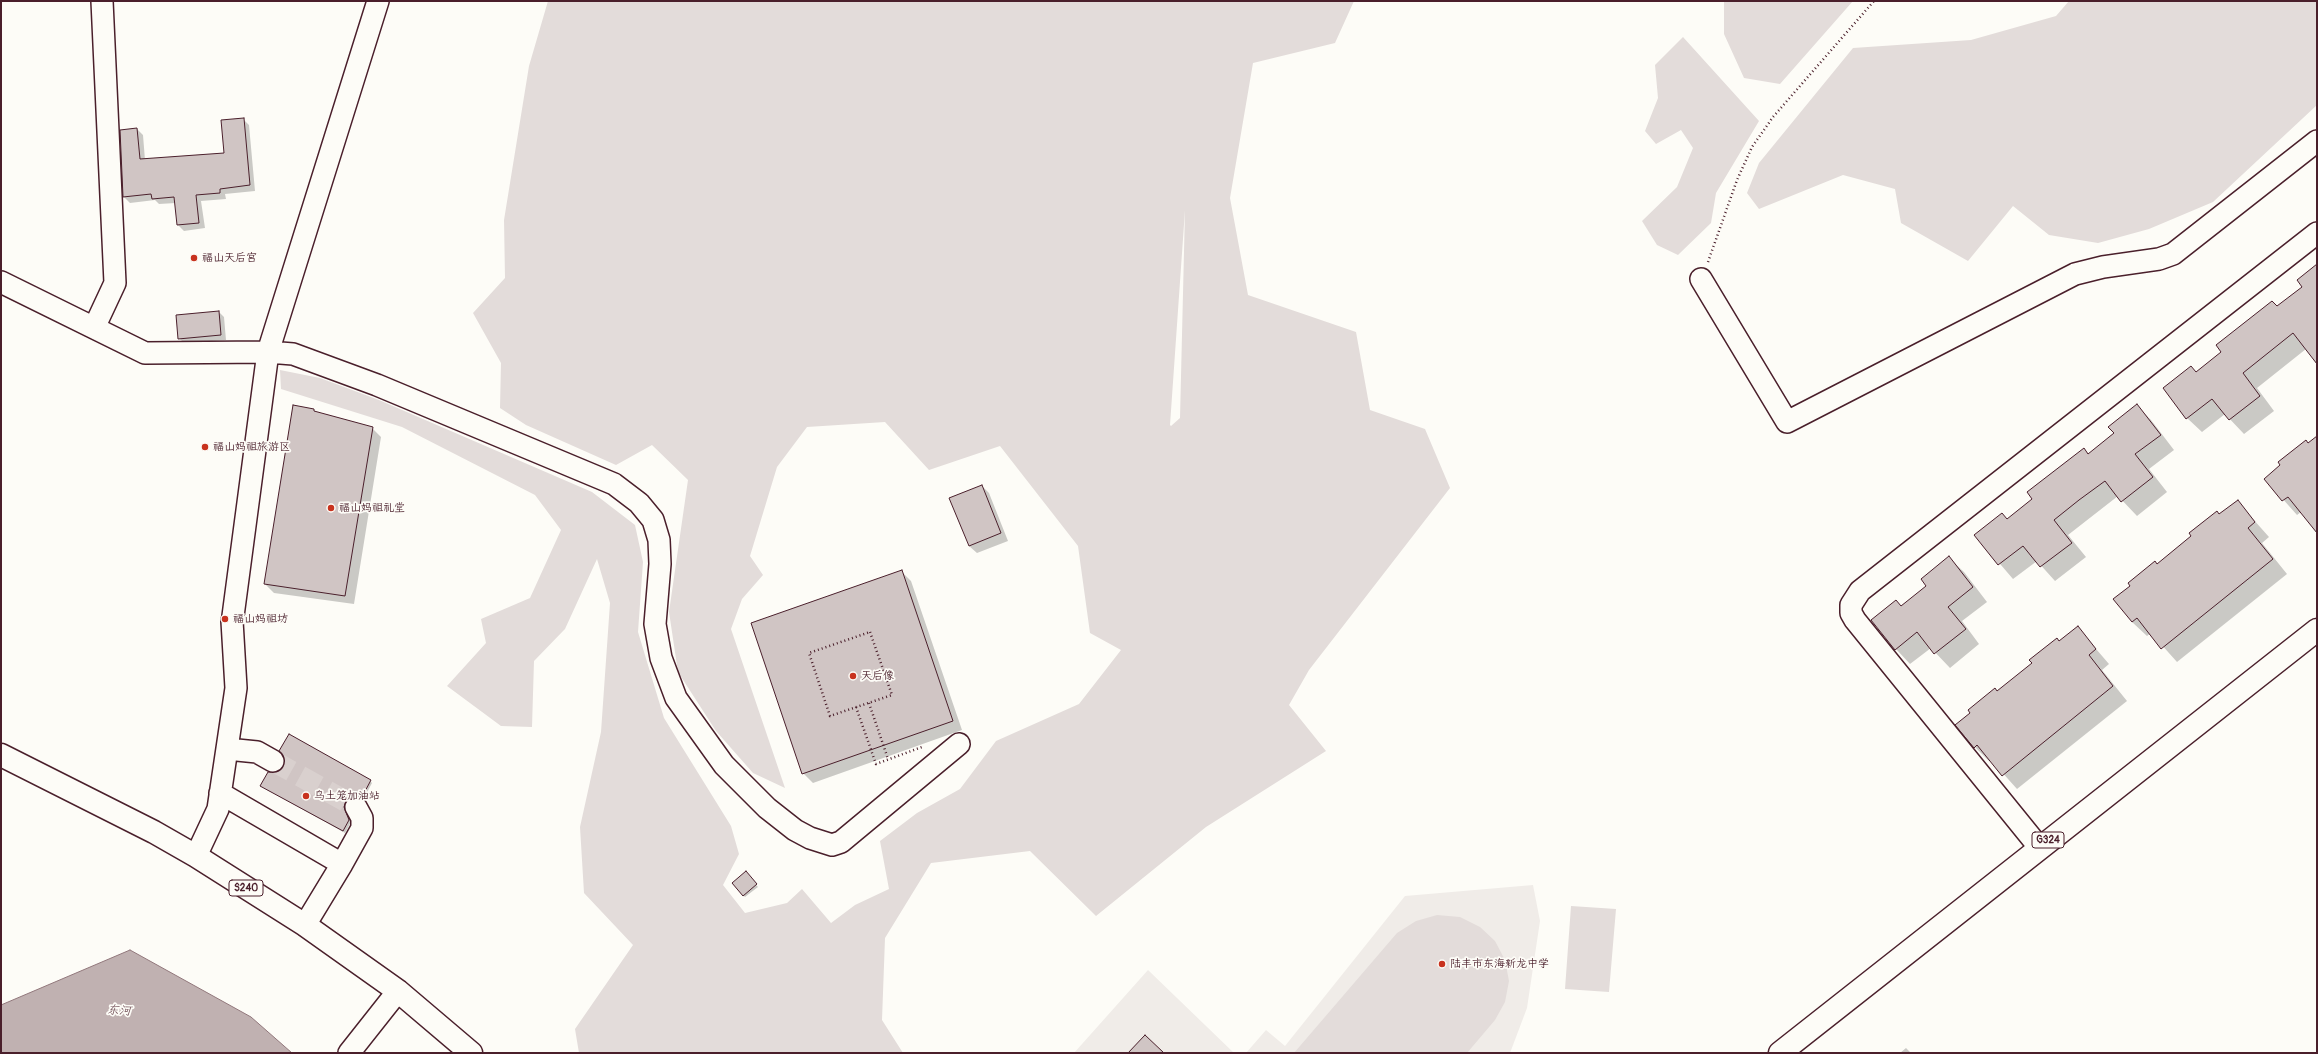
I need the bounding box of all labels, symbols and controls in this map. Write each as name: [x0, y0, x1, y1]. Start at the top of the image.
place label: 福山天后宫: [202, 251, 257, 265]
marker: 福山天后宫: [189, 253, 199, 263]
place label: 福山妈祖旅游区: [213, 440, 290, 454]
marker: 福山妈祖旅游区: [200, 442, 210, 452]
place label: 福山妈祖礼堂: [339, 501, 405, 515]
marker: 福山妈祖礼堂: [326, 503, 336, 513]
place label: 福山妈祖坊: [233, 612, 288, 626]
marker: 福山妈祖坊: [220, 614, 230, 624]
place label: 天后像: [861, 669, 894, 683]
marker: 天后像: [848, 671, 858, 681]
place label: 乌土笼加油站: [314, 789, 380, 803]
marker: 乌土笼加油站: [301, 791, 311, 801]
road number: G324: [2032, 832, 2064, 848]
road number: S240: [229, 880, 263, 896]
place label: 陆丰市东海新龙中学: [1450, 957, 1549, 971]
marker: 陆丰市东海新龙中学: [1437, 959, 1447, 969]
water label: 东河: [107, 1003, 131, 1019]

